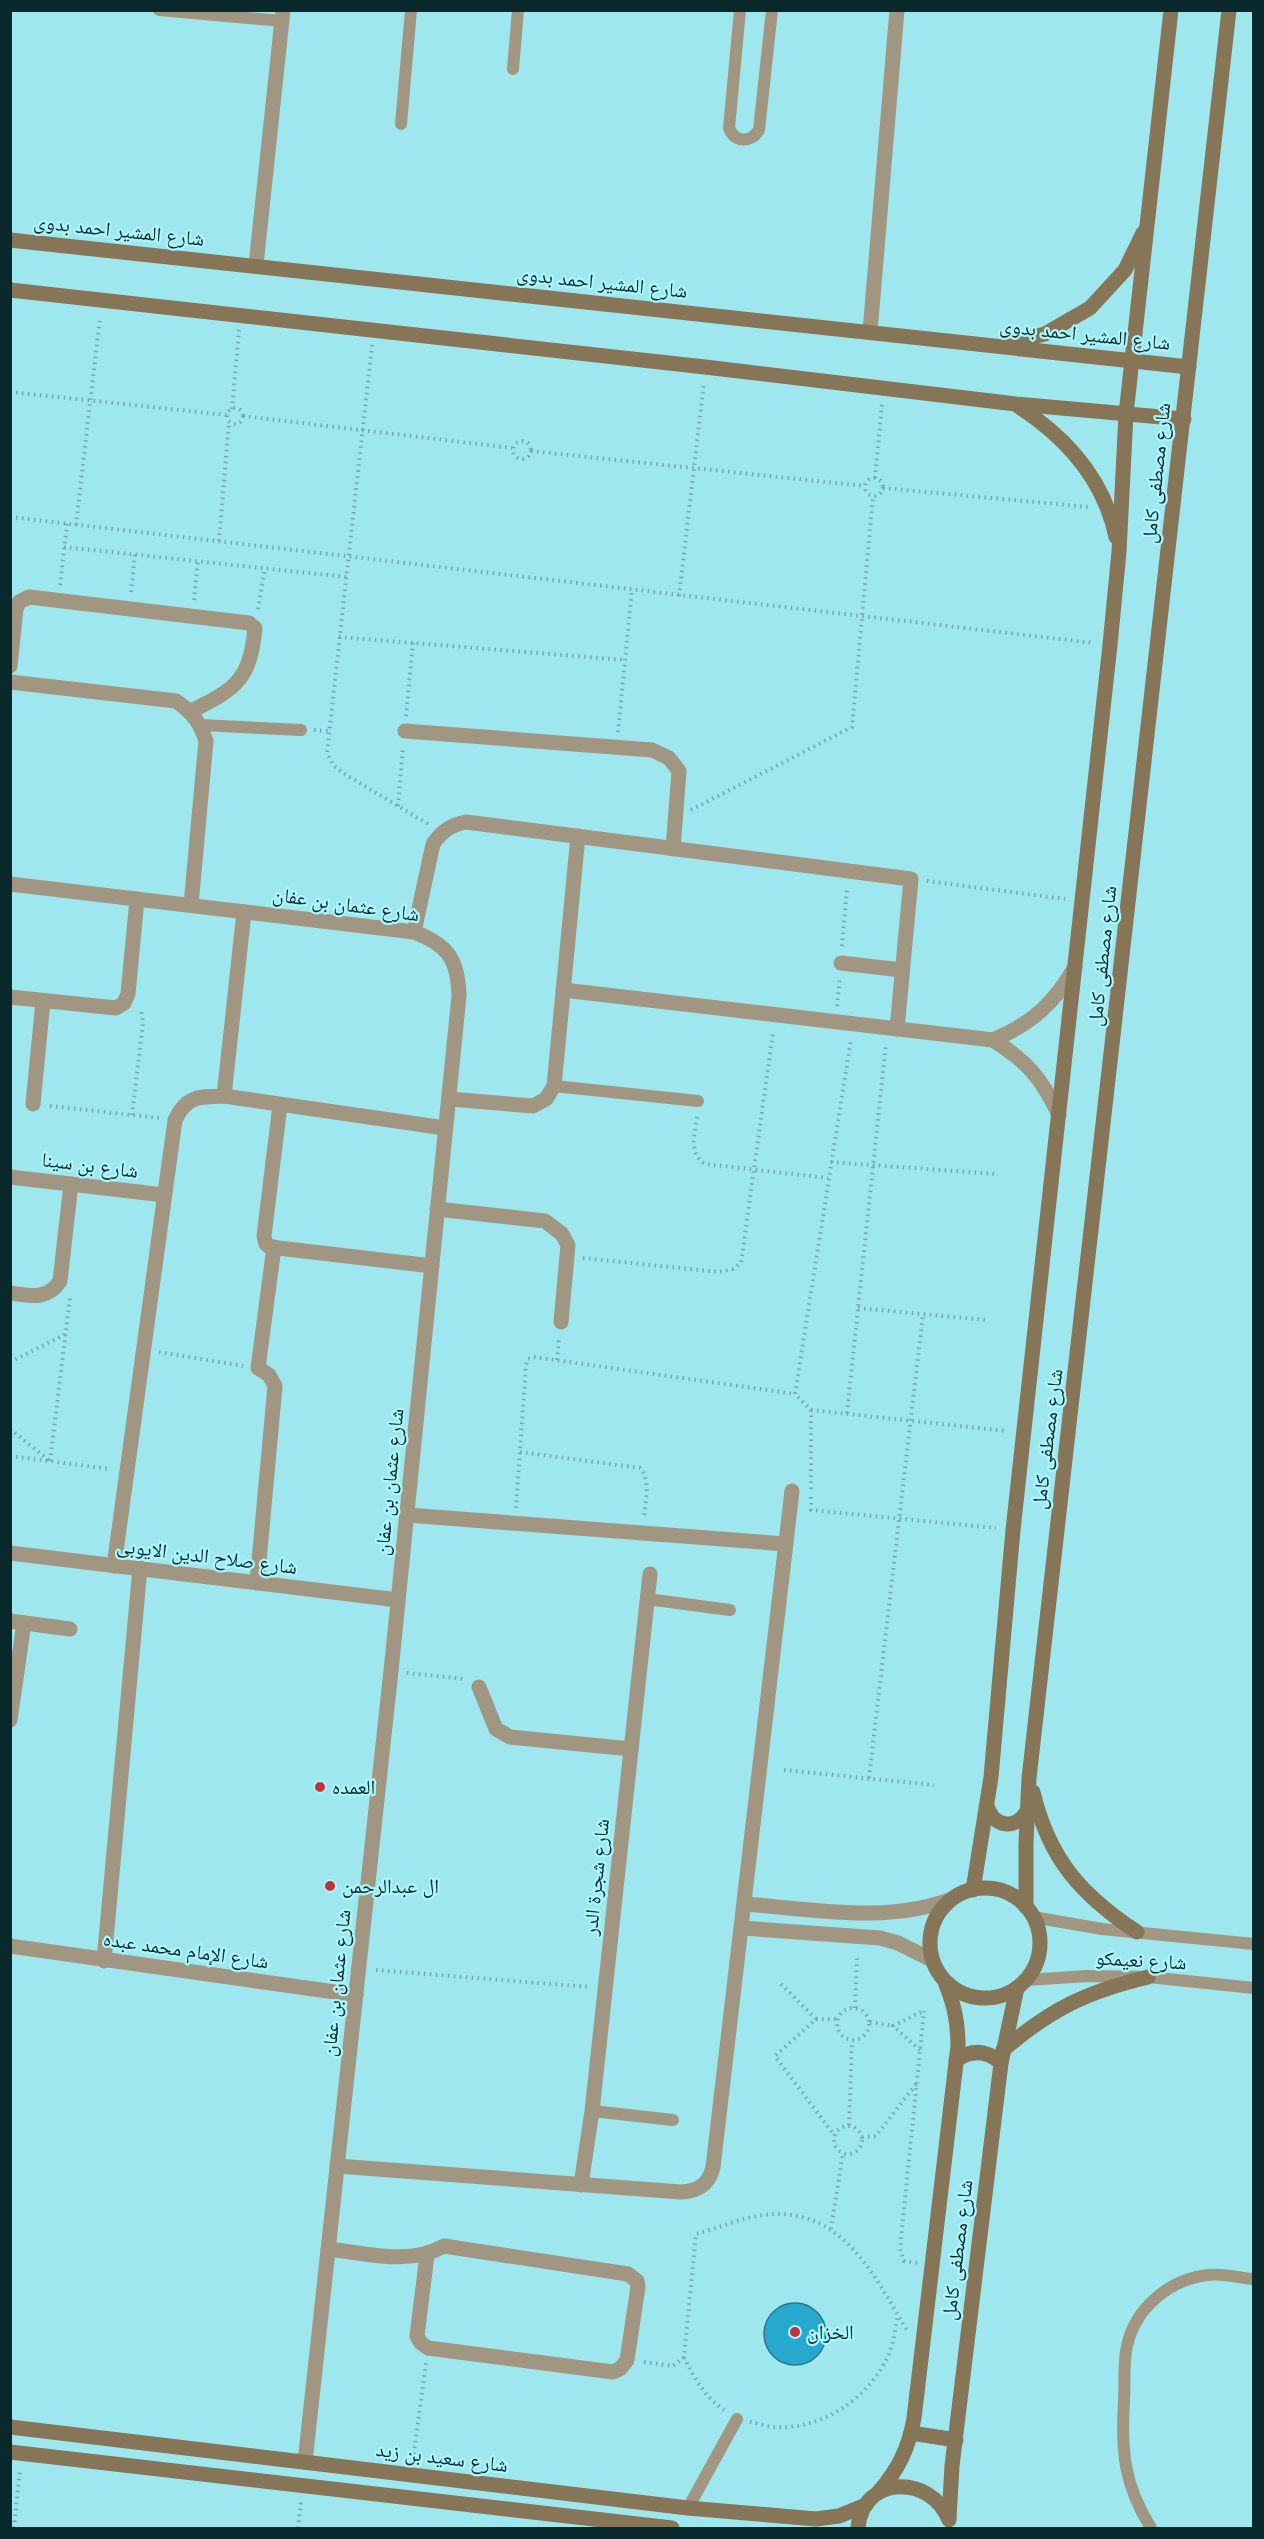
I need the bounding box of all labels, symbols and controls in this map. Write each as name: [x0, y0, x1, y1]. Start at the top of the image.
street label: شارع المشير احمد بدوى: [32, 207, 206, 252]
street label: شارع المشير احمد بدوى: [515, 259, 689, 304]
street label: شارع المشير احمد بدوى: [998, 311, 1172, 356]
street label: شارع مصطفى كامل: [1135, 401, 1176, 545]
street label: شارع عثمان بن عفان: [271, 880, 421, 927]
street label: شارع مصطفى كامل: [1081, 884, 1122, 1028]
street label: شارع بن سينا: [40, 1145, 140, 1184]
street label: شارع مصطفى كامل: [1024, 1367, 1069, 1511]
street label: شارع عثمان بن عفان: [367, 1407, 410, 1557]
street label: شارع صلاح الدين الايوبى: [115, 1531, 299, 1580]
place label: العمده: [332, 1773, 375, 1800]
marker: العمده: [313, 1780, 327, 1794]
street label: شارع شجرة الدر: [576, 1817, 615, 1938]
place label: ال عبدالرحمن: [342, 1872, 439, 1899]
marker: ال عبدالرحمن: [323, 1879, 337, 1893]
street label: شارع عثمان بن عفان: [314, 1908, 357, 2058]
street label: شارع الإمام محمد عبده: [102, 1925, 270, 1975]
street label: شارع نعيمكو: [1095, 1944, 1187, 1975]
street label: شارع مصطفى كامل: [934, 2178, 979, 2322]
place label: الخزان: [807, 2318, 854, 2345]
marker: الخزان: [788, 2325, 802, 2339]
street label: شارع سعيد بن زيد: [374, 2435, 510, 2478]

